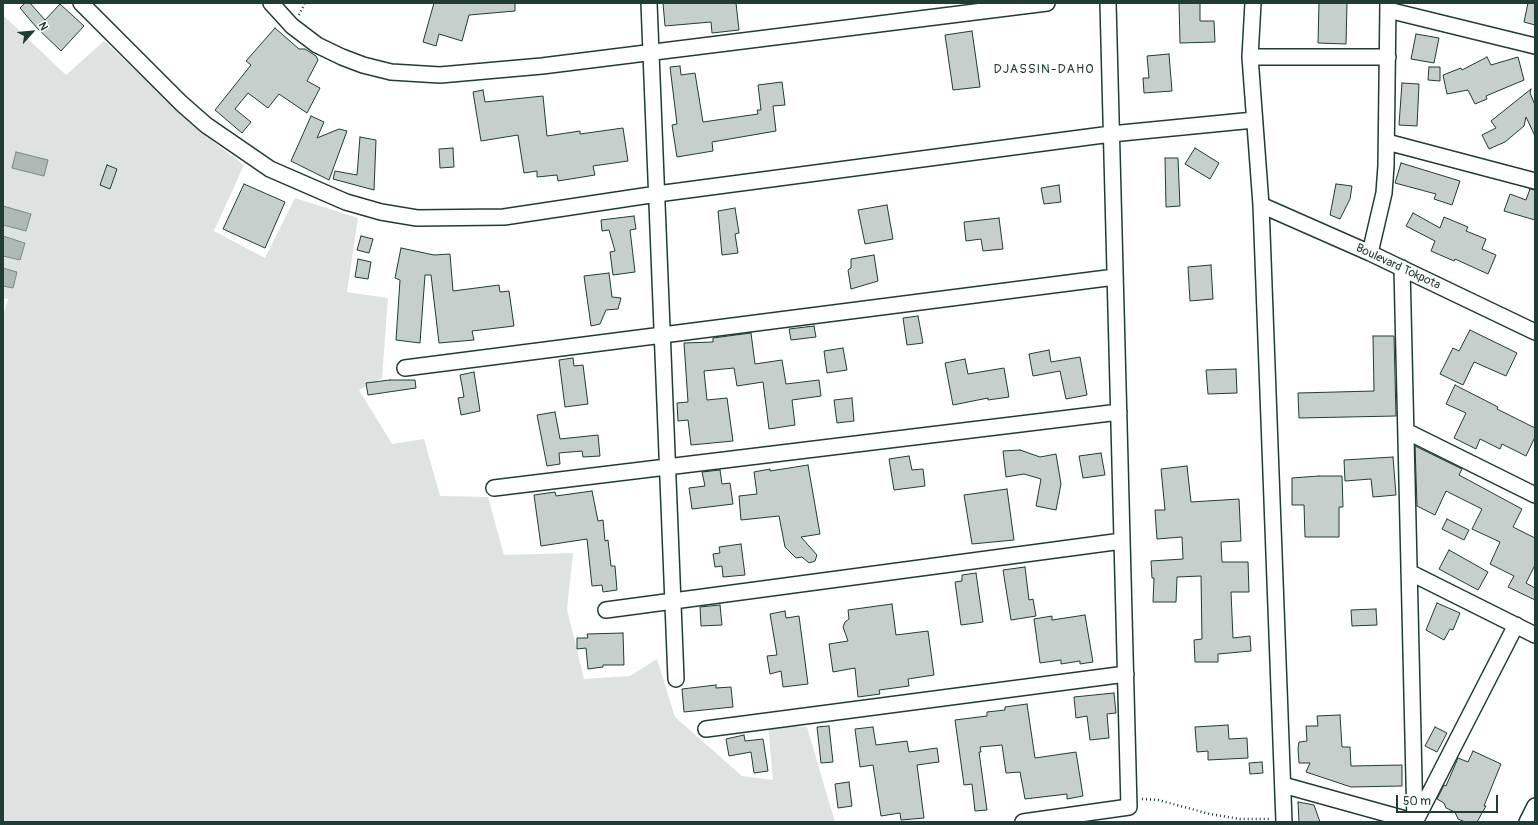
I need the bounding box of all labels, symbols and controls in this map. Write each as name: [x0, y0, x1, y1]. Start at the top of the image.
north arrow: [12, 12, 52, 52]
text: N: [36, 20, 51, 33]
district label: DJASSIN-DAHO: [993, 62, 1095, 78]
street label: Boulevard Tokpota: [1353, 241, 1443, 293]
scale bar: [1398, 787, 1500, 813]
text: 50 m: [1403, 794, 1431, 809]

